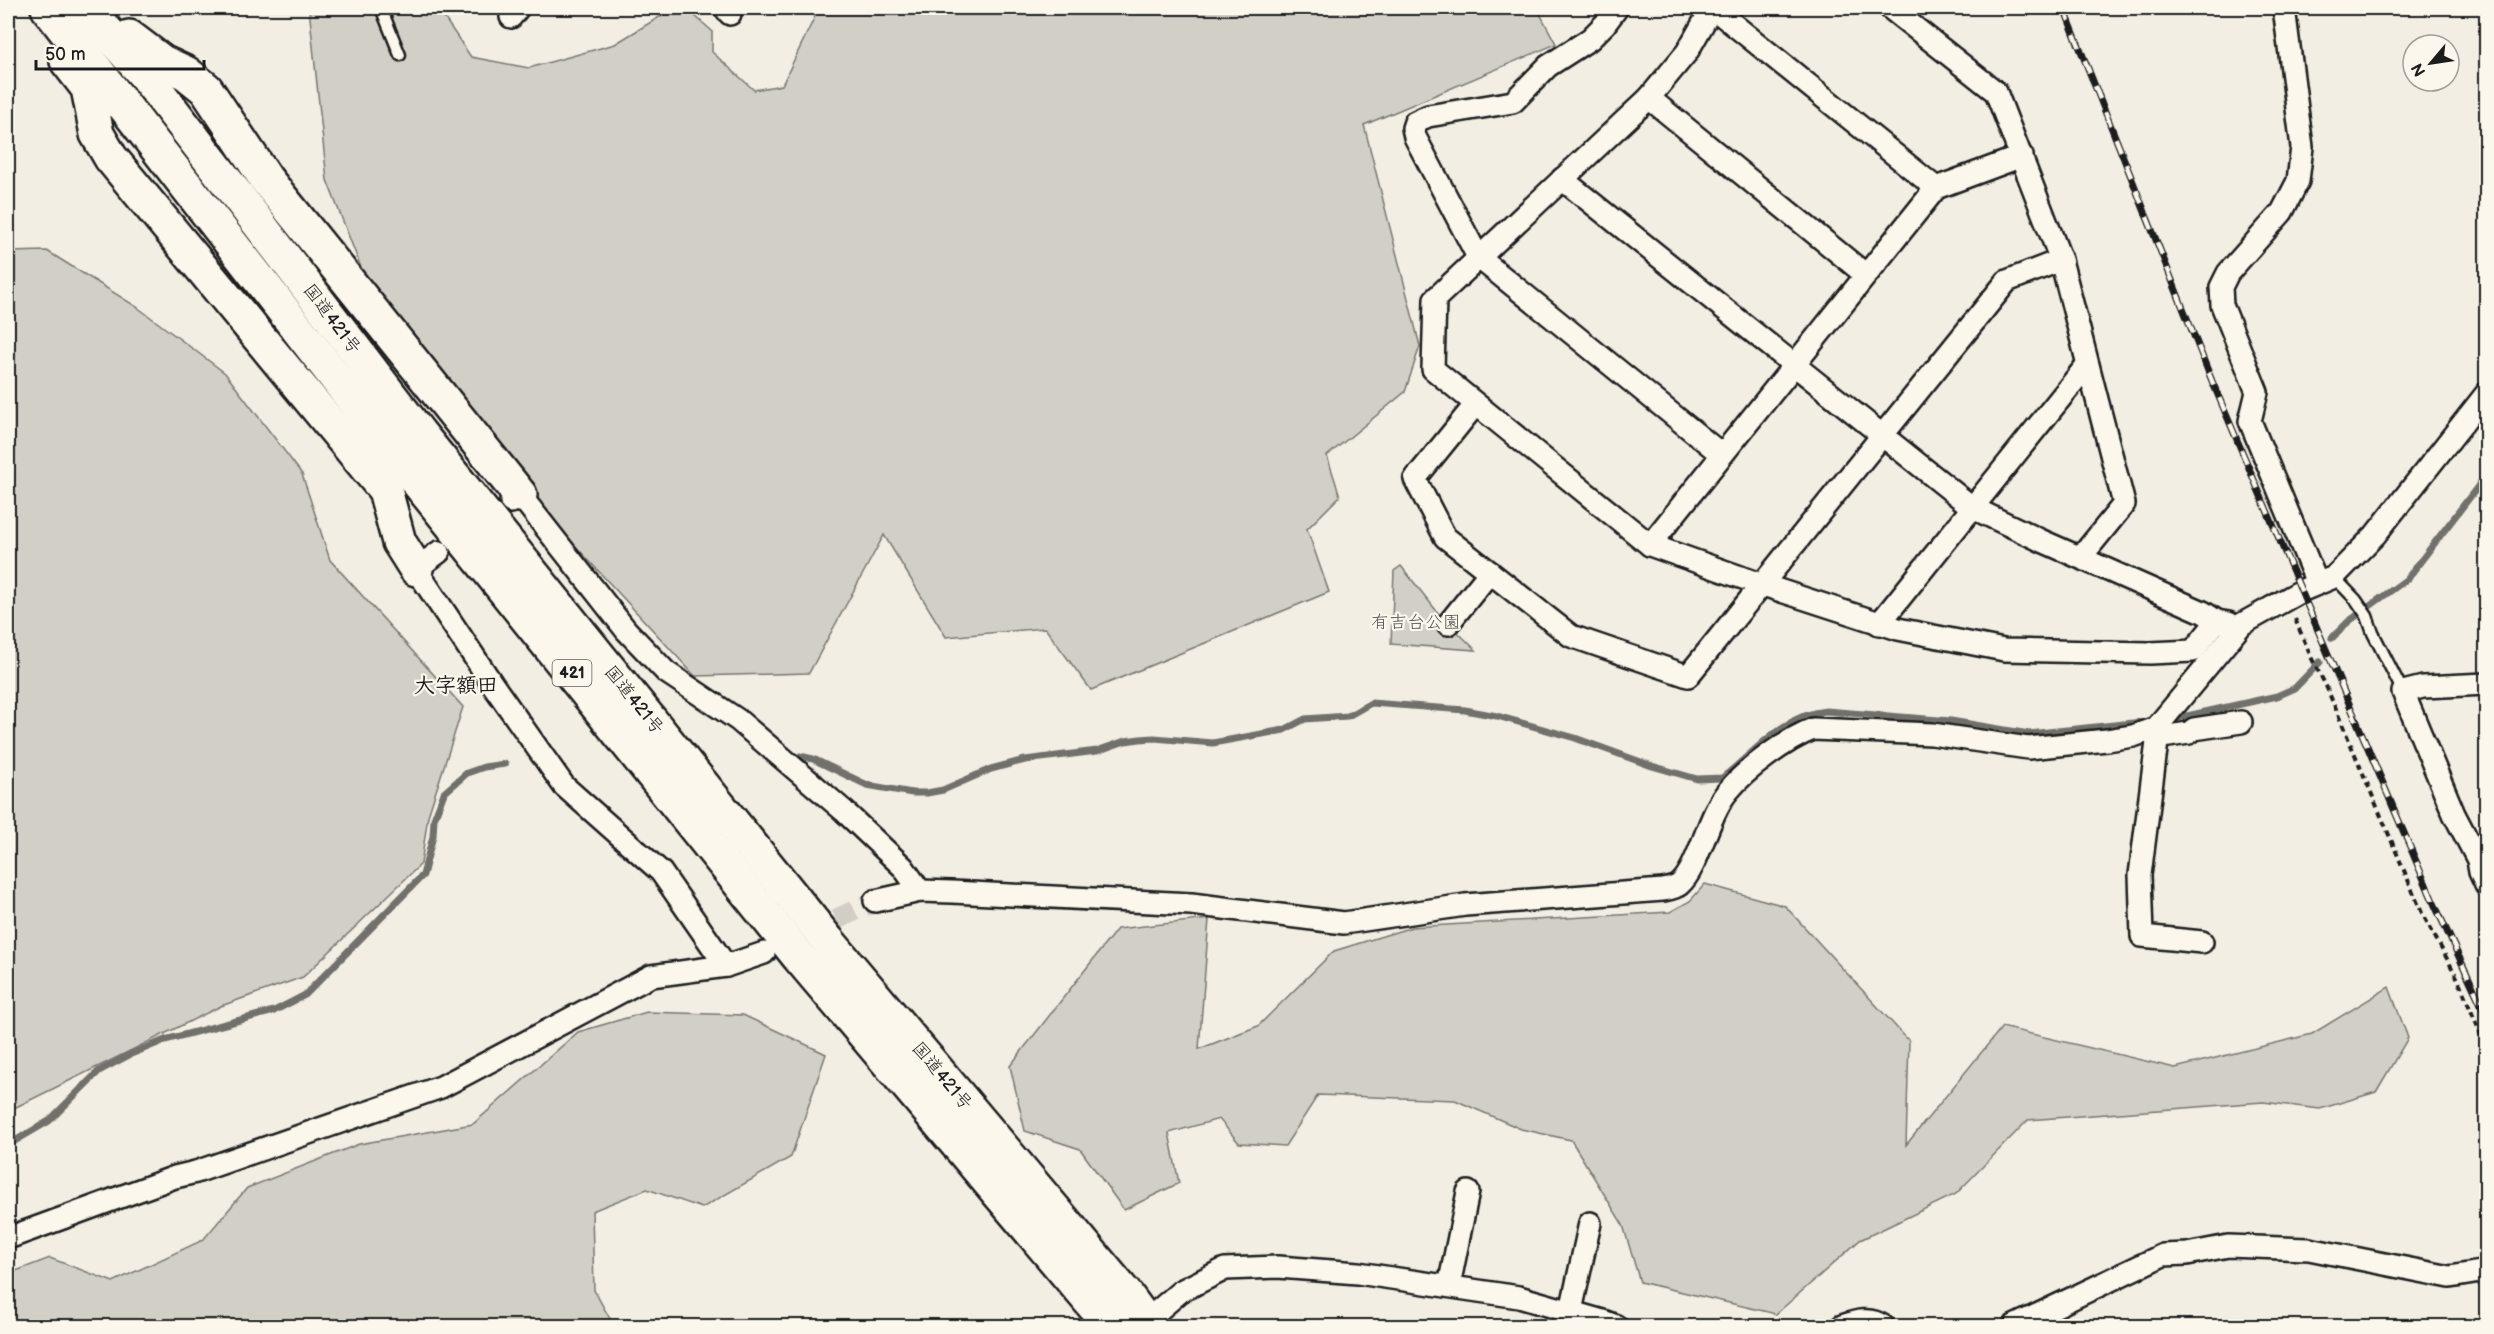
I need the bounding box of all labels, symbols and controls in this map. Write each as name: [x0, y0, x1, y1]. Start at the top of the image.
scale bar: [36, 33, 204, 71]
north arrow: [2401, 33, 2461, 93]
text: 50 m: [45, 44, 86, 65]
text: N: [2408, 60, 2430, 79]
street label: 国道421号: [299, 280, 365, 358]
park label: 有吉台公園: [1371, 612, 1461, 633]
road number: 421: [552, 660, 592, 686]
street label: 国道421号: [600, 661, 668, 739]
district label: 大字額田: [414, 673, 498, 698]
street label: 国道421号: [908, 1038, 976, 1114]

